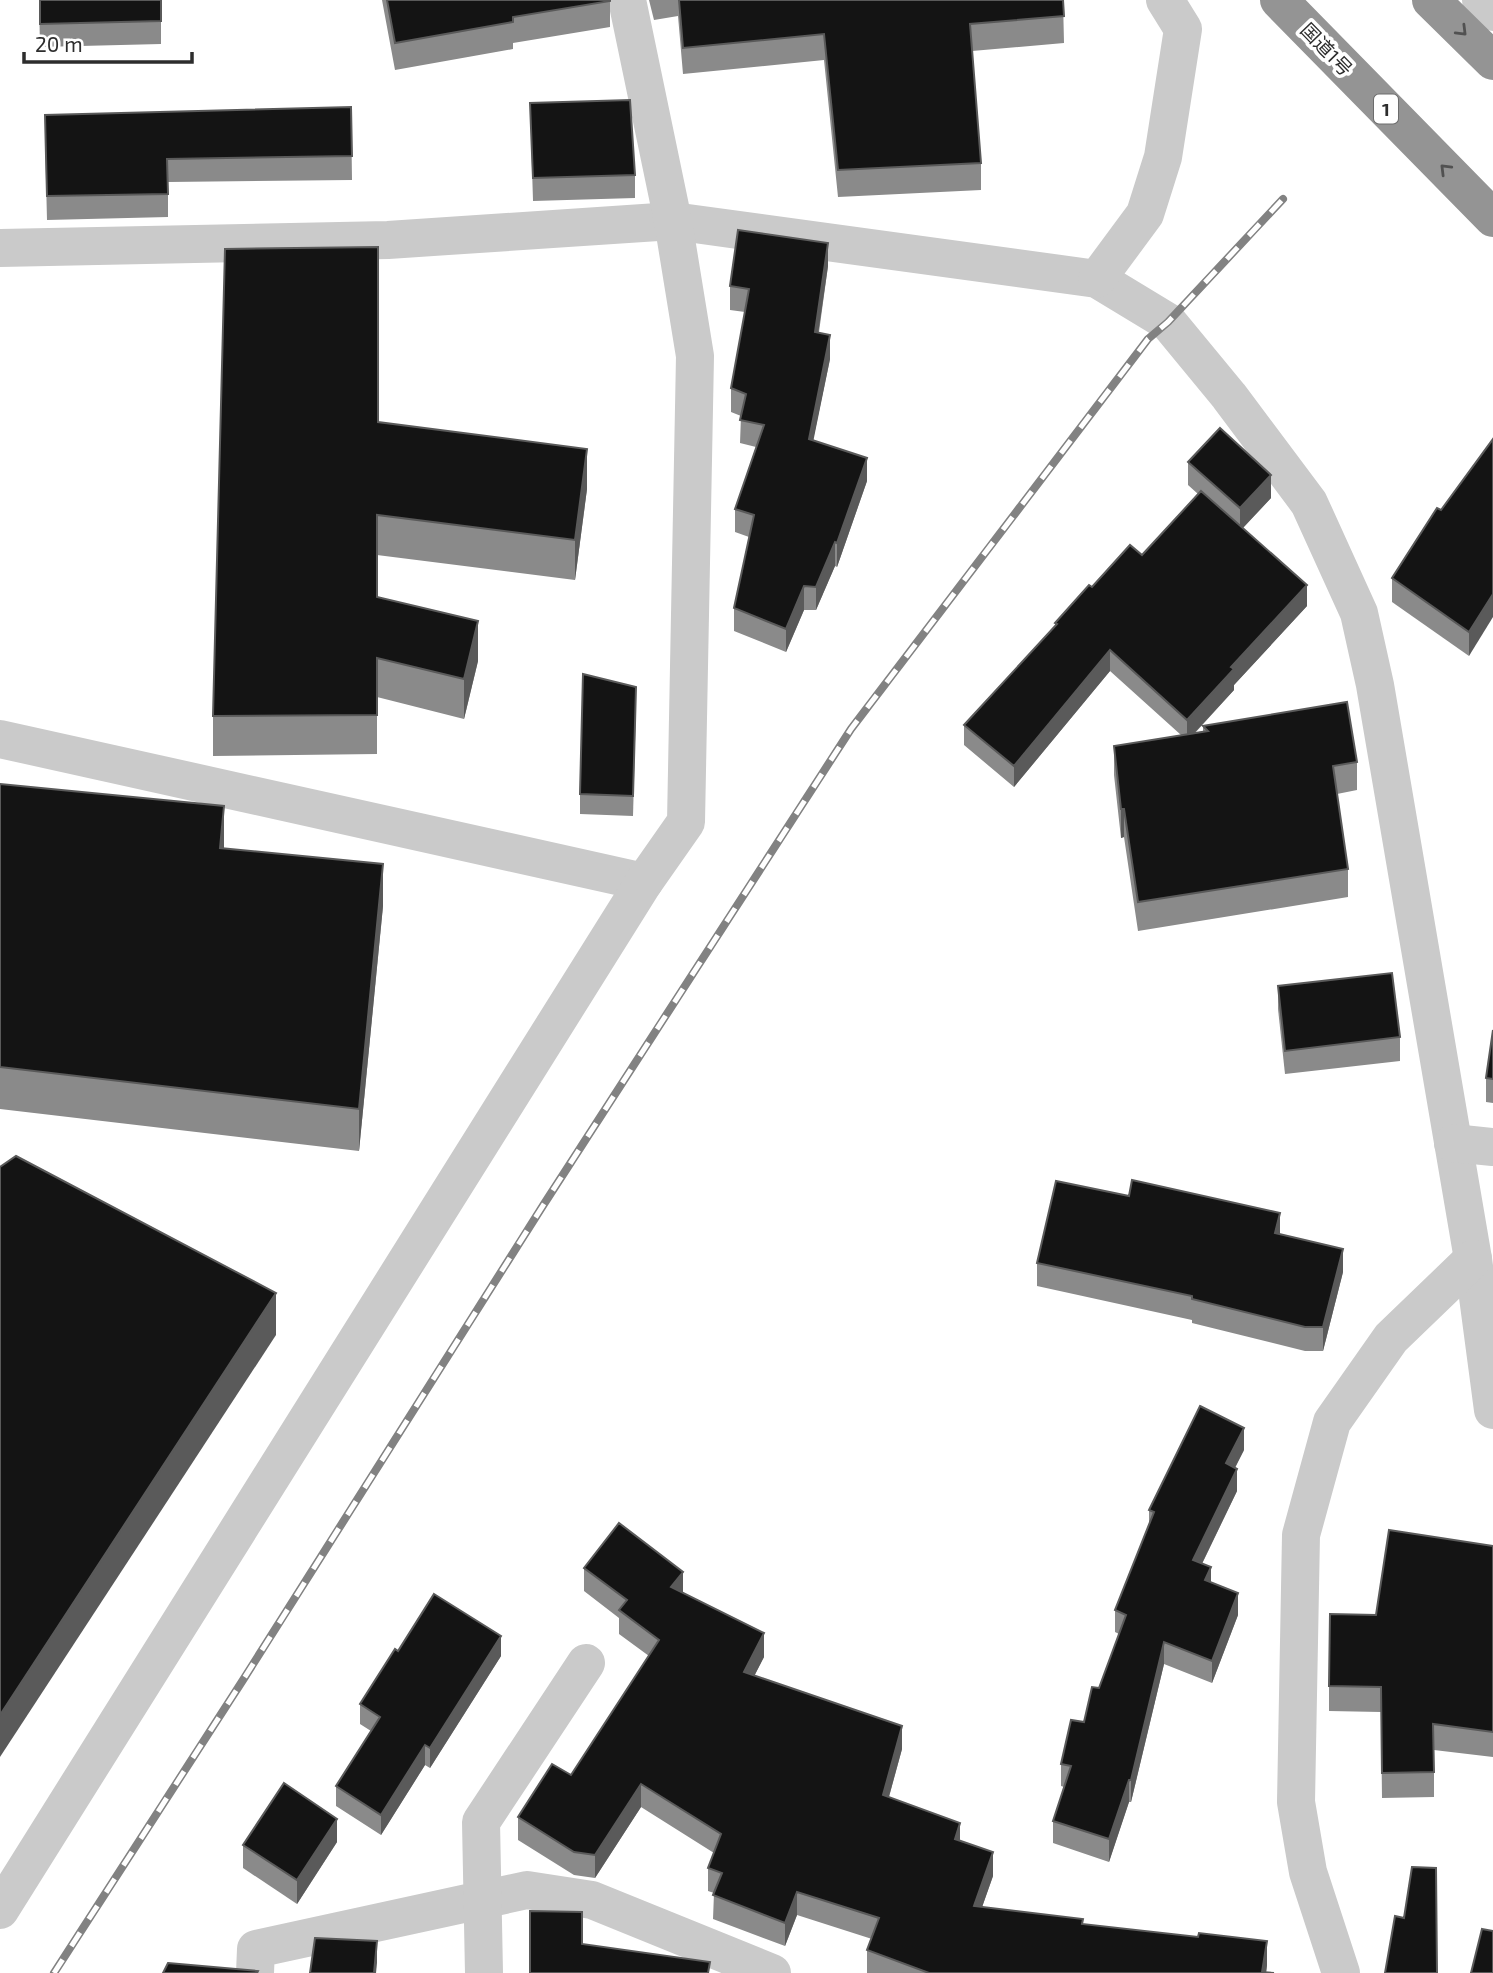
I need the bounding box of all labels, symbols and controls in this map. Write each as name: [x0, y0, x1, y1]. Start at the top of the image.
street label: 国道1号: [1296, 18, 1358, 80]
scale bar: [24, 21, 192, 65]
one-way arrow: [1453, 22, 1466, 35]
text: 20 m: [35, 31, 83, 56]
road number: 1: [1374, 94, 1398, 124]
one-way arrow: [1440, 165, 1453, 178]

